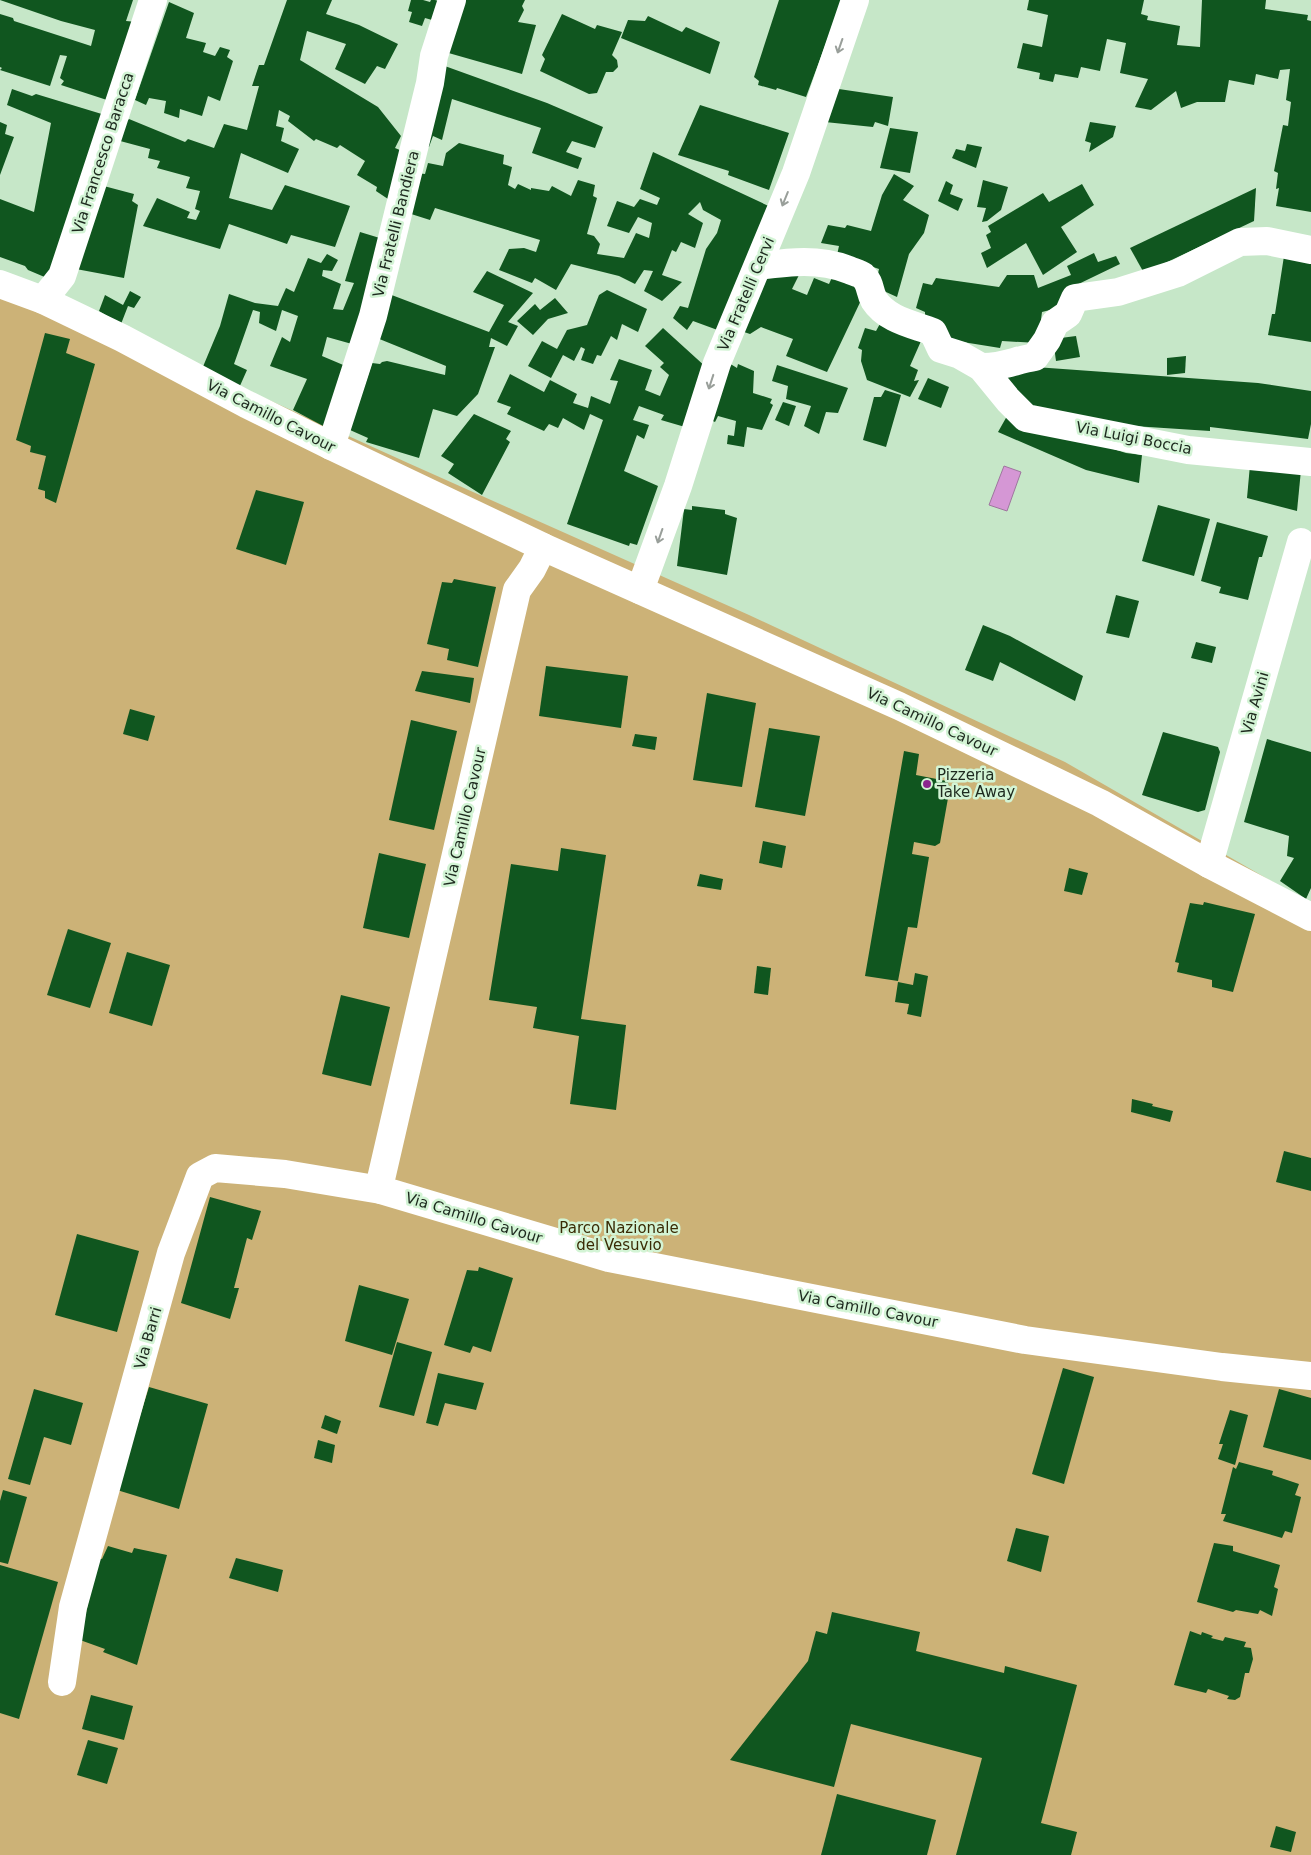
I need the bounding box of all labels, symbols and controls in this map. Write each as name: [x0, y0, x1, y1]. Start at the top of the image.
one-way arrow: [835, 38, 845, 54]
street label: Via Francesco Baracca: [68, 70, 138, 236]
street label: Via Fratelli Bandiera: [369, 149, 423, 299]
one-way arrow: [780, 191, 790, 206]
street label: Via Fratelli Cervi: [714, 234, 778, 354]
one-way arrow: [705, 374, 715, 390]
street label: Via Camillo Cavour: [204, 376, 339, 457]
street label: Via Luigi Boccia: [1075, 418, 1193, 458]
one-way arrow: [655, 528, 664, 544]
street label: Via Avini: [1238, 670, 1272, 736]
street label: Via Camillo Cavour: [864, 684, 1001, 761]
street label: Via Camillo Cavour: [440, 745, 490, 888]
place label: Pizzeria Take Away: [936, 766, 1015, 801]
marker: Pizzeria Take Away: [921, 778, 933, 790]
street label: Via Camillo Cavour: [403, 1189, 545, 1248]
park label: Parco Nazionale del Vesuvio: [559, 1219, 679, 1254]
street label: Via Camillo Cavour: [796, 1287, 940, 1332]
street label: Via Barri: [131, 1305, 165, 1371]

